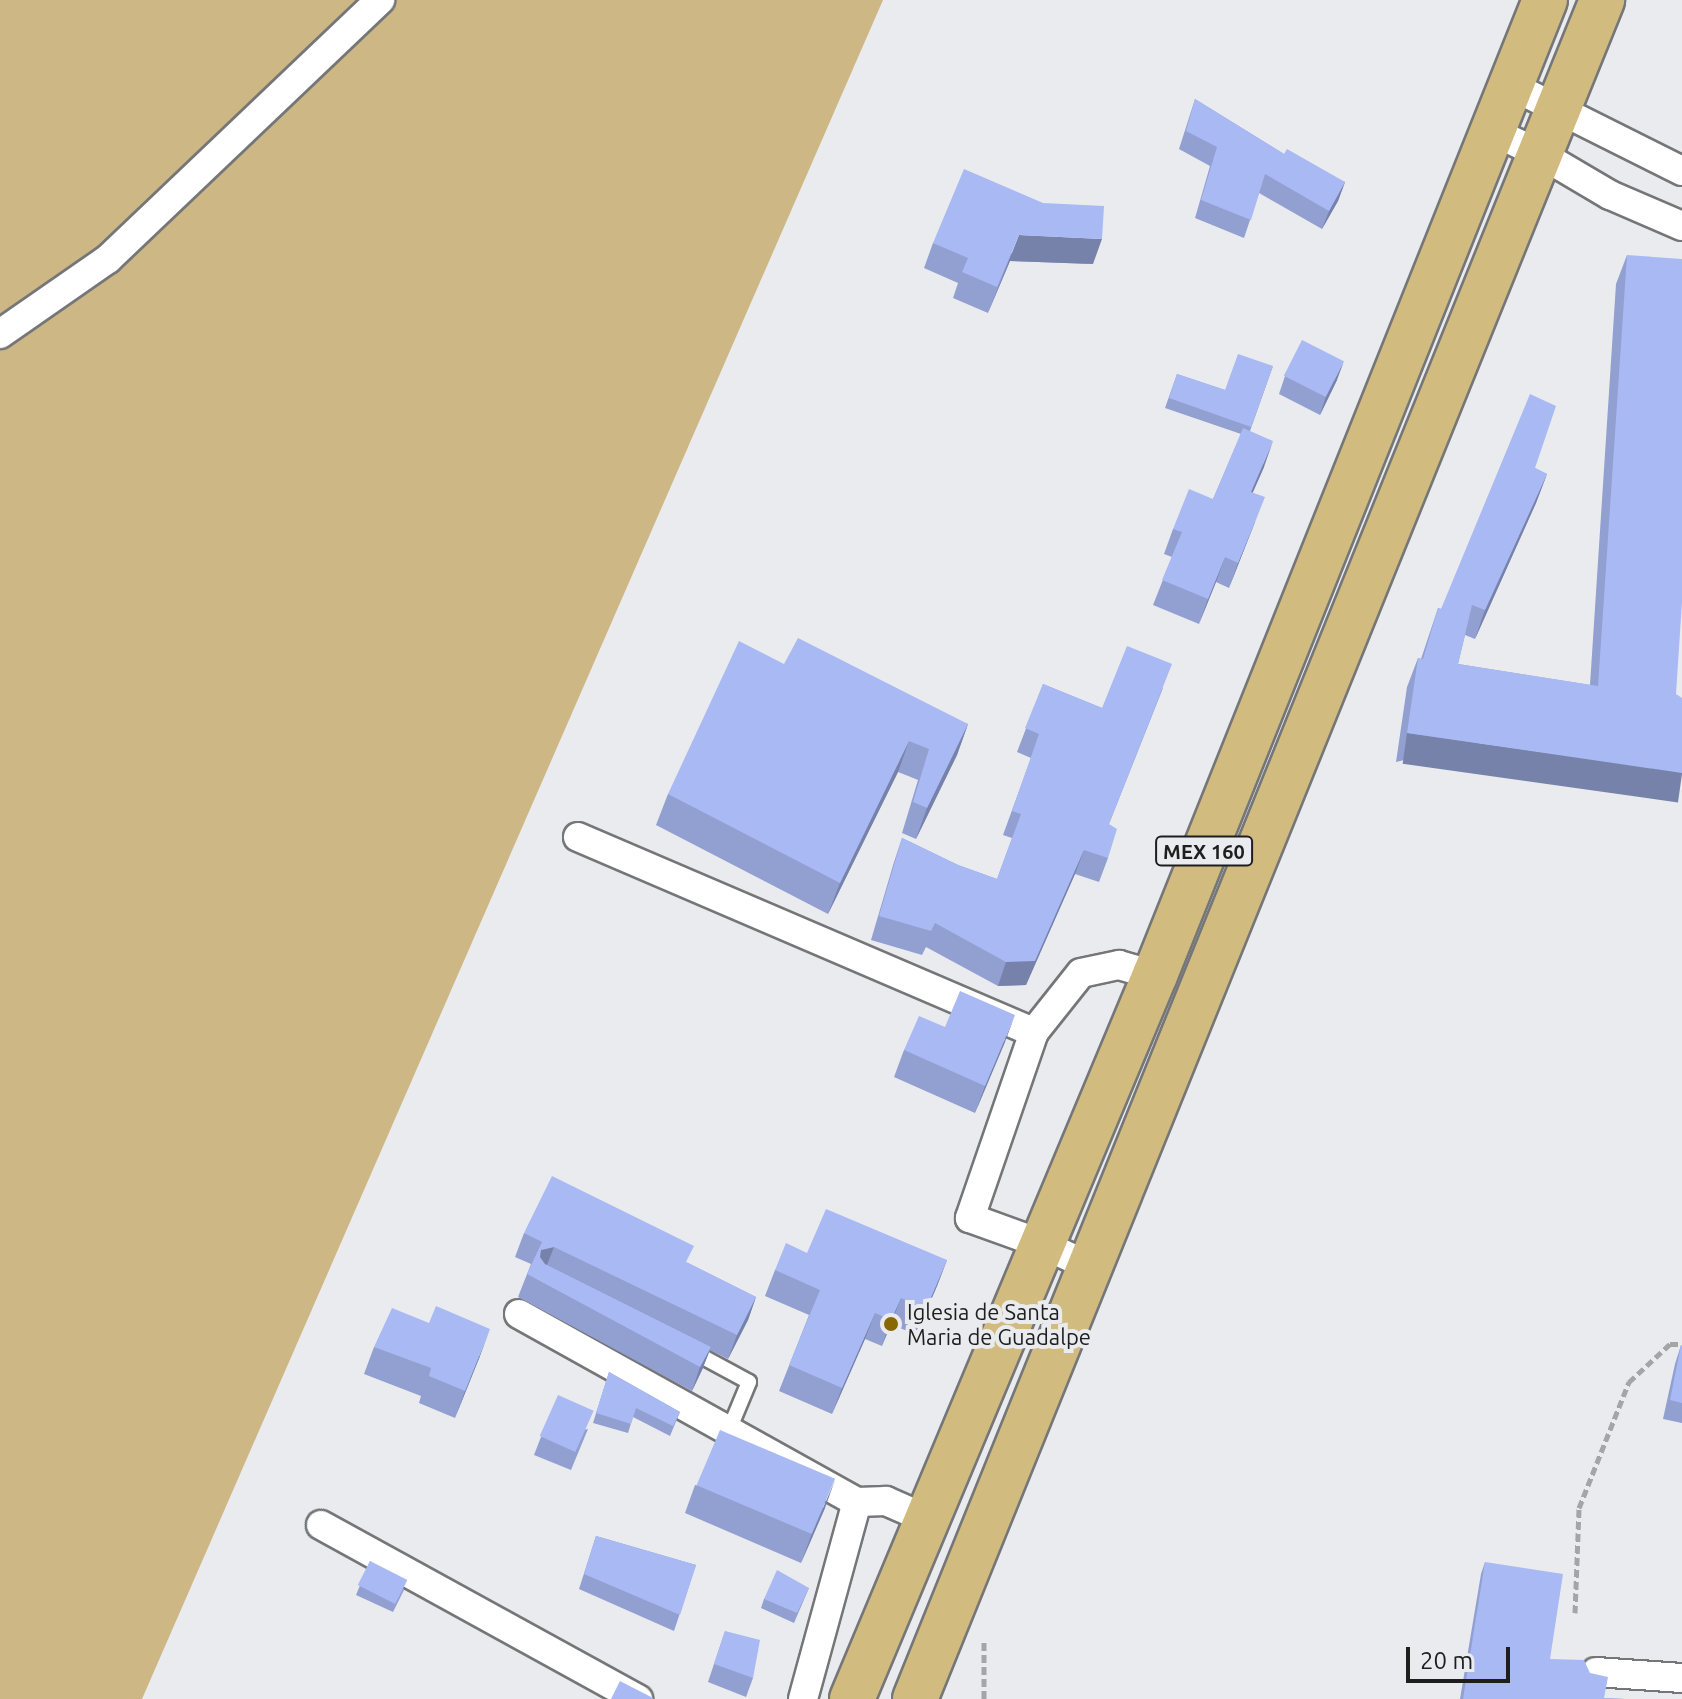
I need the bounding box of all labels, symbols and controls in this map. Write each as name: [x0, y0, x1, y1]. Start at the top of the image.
road number: MEX 160: [1154, 835, 1254, 867]
place label: Iglesia de Santa Maria de Guadalpe: [907, 1298, 1091, 1350]
marker: Iglesia de Santa Maria de Guadalpe: [882, 1315, 900, 1333]
scale bar: [1410, 1631, 1514, 1681]
text: 20 m: [1420, 1647, 1473, 1674]

